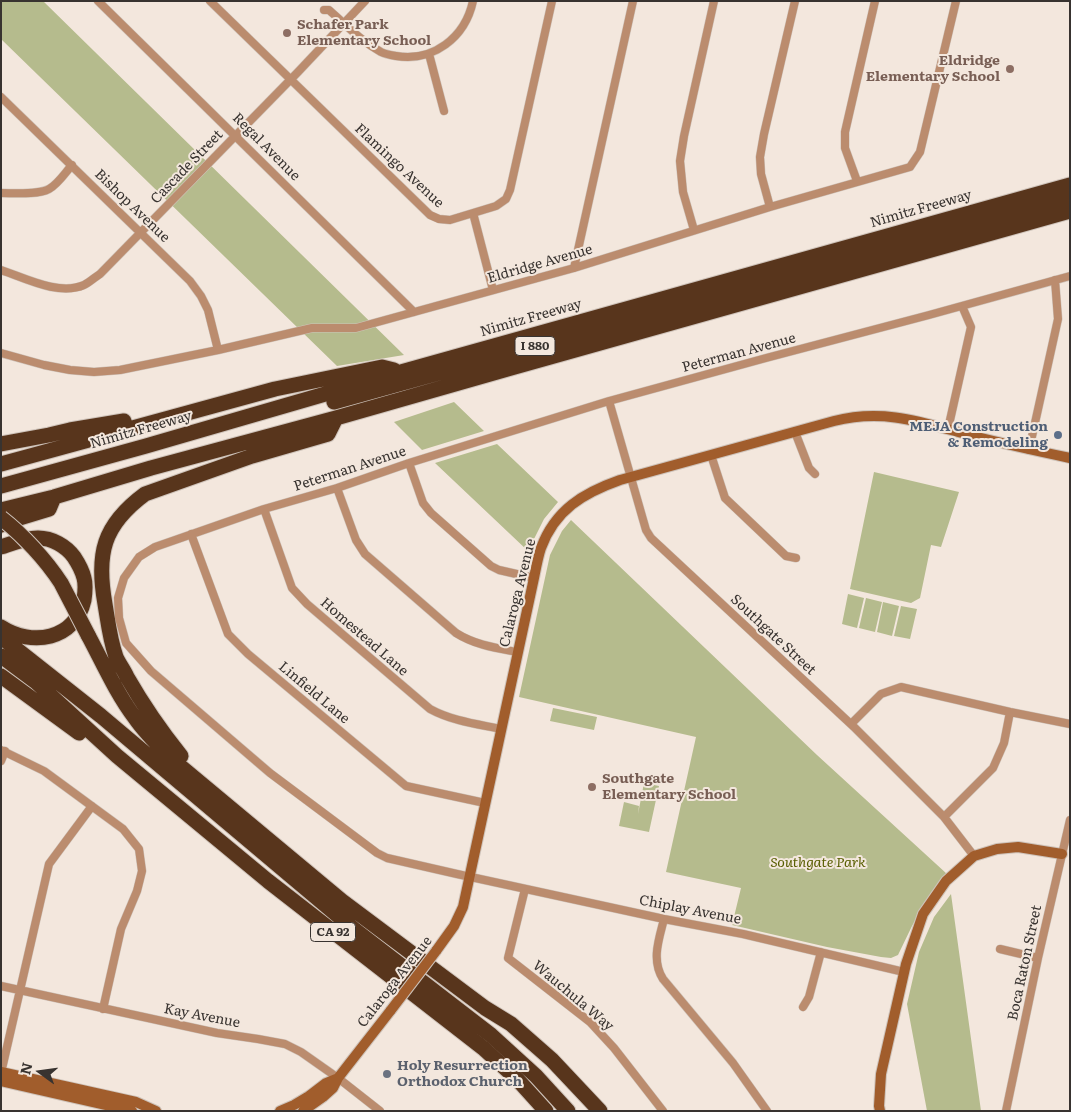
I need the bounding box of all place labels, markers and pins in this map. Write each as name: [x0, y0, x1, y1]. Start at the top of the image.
place label: Schafer Park Elementary School: [297, 17, 431, 49]
marker: Schafer Park Elementary School: [281, 27, 293, 39]
place label: Eldridge Elementary School: [866, 53, 1000, 85]
marker: Eldridge Elementary School: [1004, 63, 1016, 75]
place label: MEJA Construction & Remodeling: [909, 419, 1048, 452]
marker: MEJA Construction & Remodeling: [1052, 429, 1064, 441]
place label: Southgate Elementary School: [602, 771, 736, 804]
marker: Southgate Elementary School: [586, 781, 598, 793]
place label: Holy Resurrection Orthodox Church: [397, 1058, 528, 1090]
marker: Holy Resurrection Orthodox Church: [381, 1068, 393, 1080]

